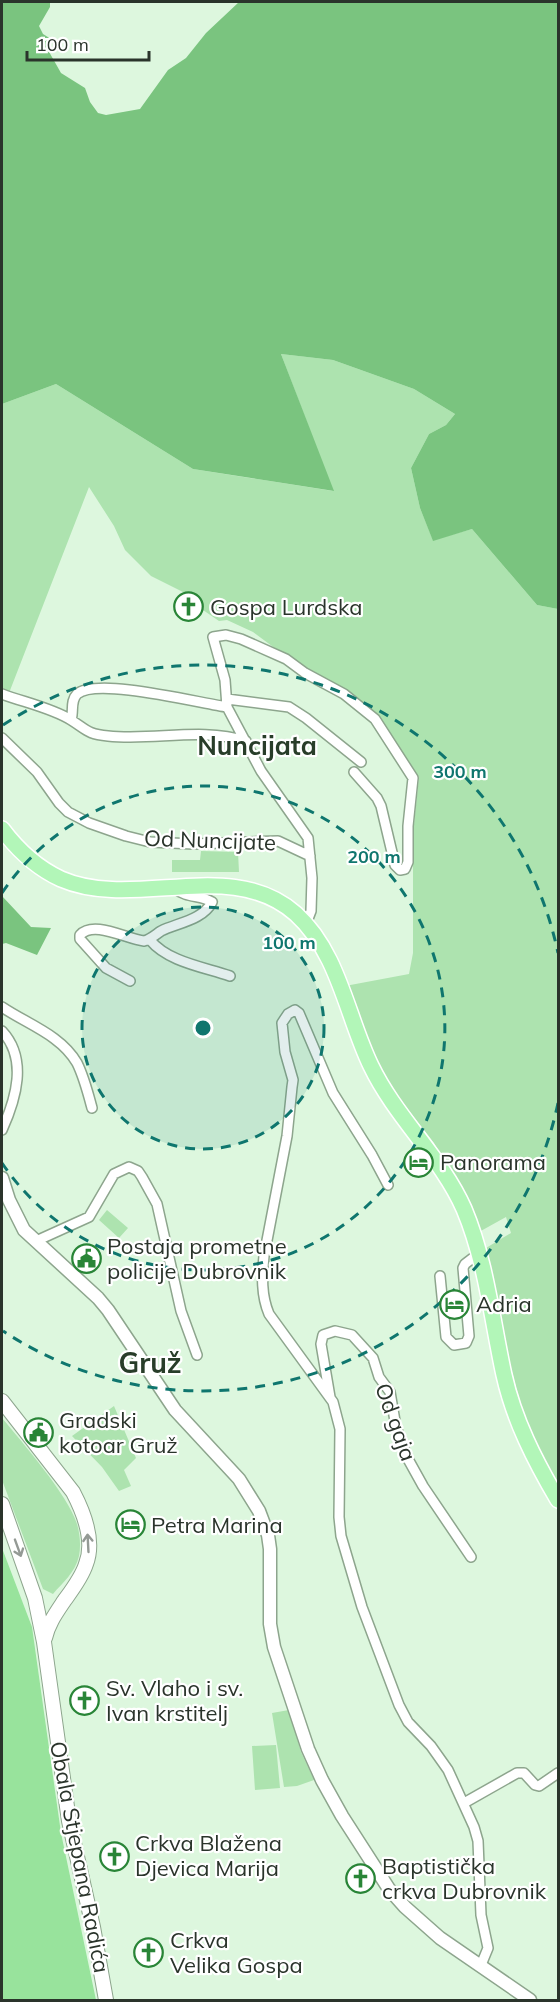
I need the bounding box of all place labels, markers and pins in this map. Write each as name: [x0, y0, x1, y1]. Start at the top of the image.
church icon: Gospa Lurdska: [173, 591, 205, 623]
place label: Gospa Lurdska: [210, 593, 363, 621]
centre of rings: [193, 1018, 213, 1038]
hotel icon: Panorama: [403, 1146, 435, 1178]
place label: Panorama: [440, 1148, 546, 1176]
place label: Postaja prometne policije Dubrovnik: [107, 1232, 287, 1285]
public building icon: Postaja prometne policije Dubrovnik: [70, 1243, 102, 1275]
hotel icon: Adria: [439, 1288, 471, 1320]
place label: Adria: [476, 1290, 532, 1318]
place label: Gradski kotoar Gruž: [59, 1406, 178, 1459]
public building icon: Gradski kotoar Gruž: [22, 1417, 54, 1449]
hotel icon: Petra Marina: [114, 1509, 146, 1541]
place label: Petra Marina: [151, 1511, 283, 1539]
place label: Sv. Vlaho i sv. Ivan krstitelj: [106, 1674, 243, 1727]
church icon: Sv. Vlaho i sv. Ivan krstitelj: [69, 1685, 101, 1717]
place label: Crkva Blažena Djevica Marija: [135, 1829, 282, 1882]
church icon: Crkva Blažena Djevica Marija: [98, 1840, 130, 1872]
place label: Baptistička crkva Dubrovnik: [382, 1852, 547, 1905]
church icon: Baptistička crkva Dubrovnik: [345, 1863, 377, 1895]
place label: Crkva Velika Gospa: [170, 1926, 303, 1979]
church icon: Crkva Velika Gospa: [133, 1937, 165, 1969]

